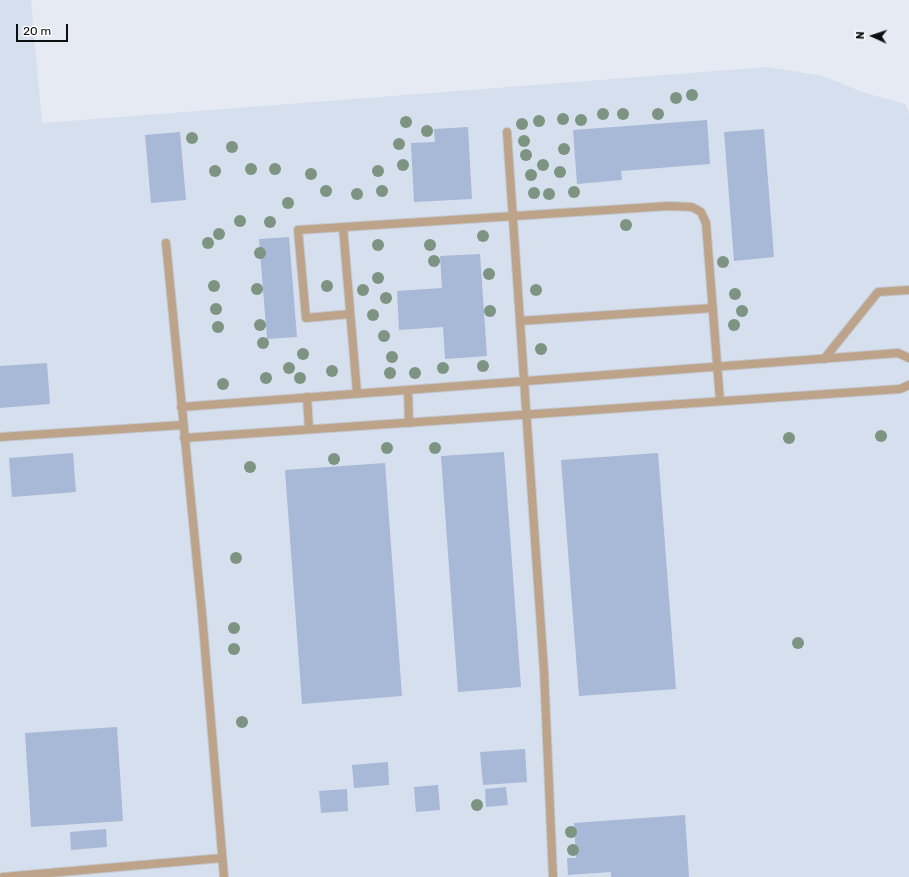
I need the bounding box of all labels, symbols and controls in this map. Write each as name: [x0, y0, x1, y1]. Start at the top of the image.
scale bar: [18, 16, 70, 42]
north arrow: [853, 16, 893, 56]
text: 20 m: [23, 24, 51, 38]
text: N: [854, 31, 867, 40]

